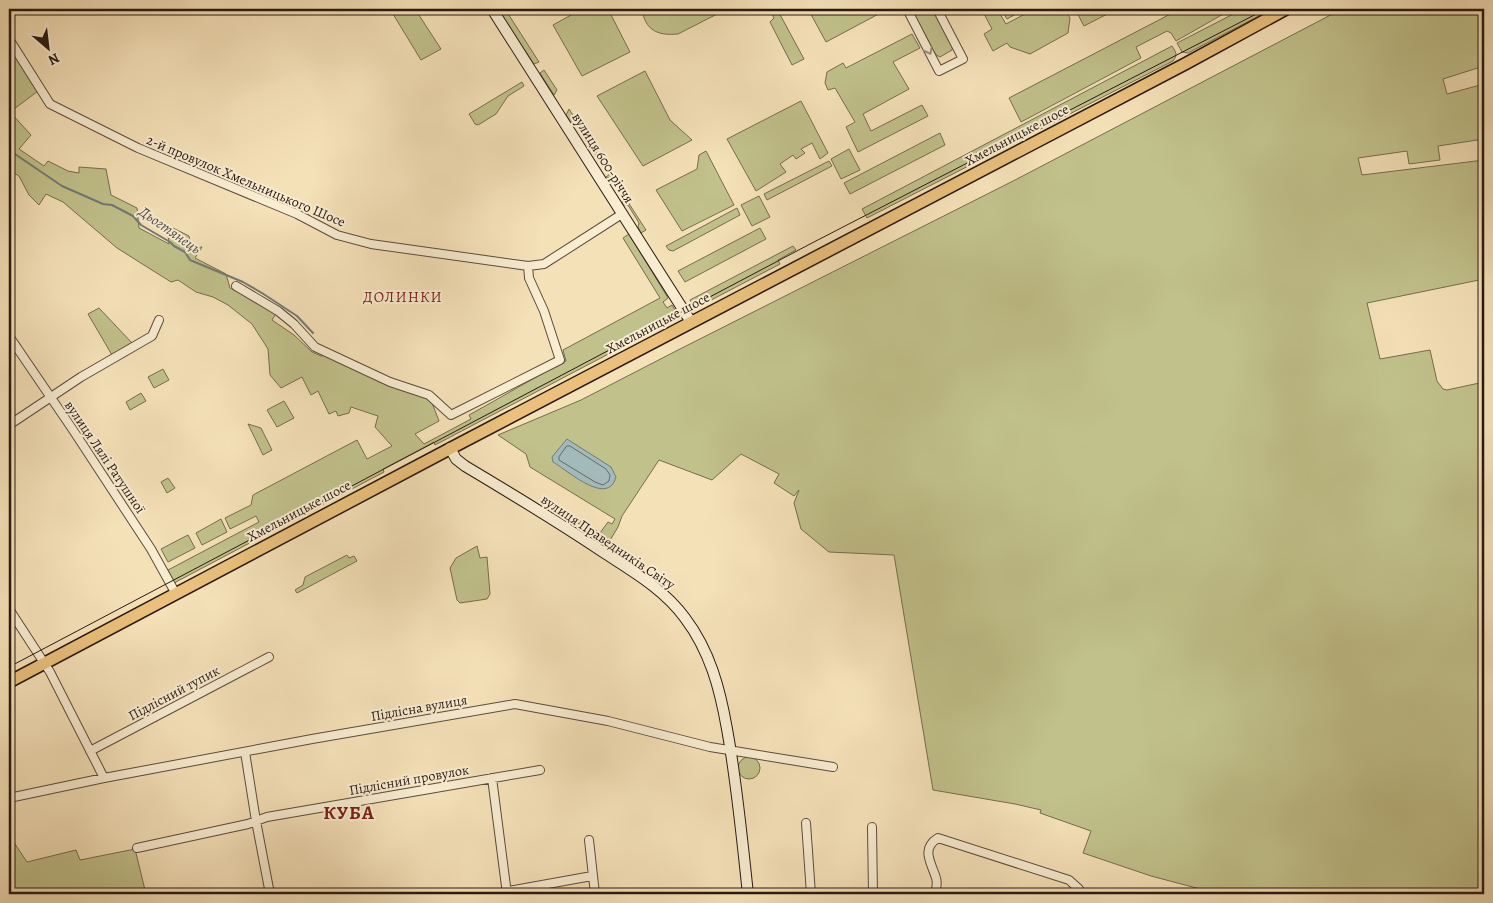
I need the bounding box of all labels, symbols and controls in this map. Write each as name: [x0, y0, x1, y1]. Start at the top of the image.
north arrow: [22, 22, 72, 72]
one-way arrow: [923, 46, 933, 55]
text: N: [45, 48, 63, 70]
street label: Хмельницьке шосе: [962, 100, 1072, 170]
street label: вулиця 600-річчя: [567, 109, 639, 207]
street label: 2-й провулок Хмельницького Шосе: [144, 130, 348, 232]
water label: Дьогтянець: [134, 201, 205, 259]
district label: ДОЛИНКИ: [363, 287, 443, 307]
street label: Хмельницьке шосе: [603, 288, 713, 358]
street label: вулиця Лялі Ратушної: [60, 397, 150, 517]
street label: Хмельницьке шосе: [244, 476, 354, 546]
street label: вулиця Праведників Світу: [537, 490, 679, 594]
street label: Підлісний тупик: [125, 661, 223, 725]
street label: Підлісна вулиця: [369, 690, 469, 726]
street label: Підлісний провулок: [347, 760, 471, 800]
district label: КУБА: [323, 800, 375, 826]

